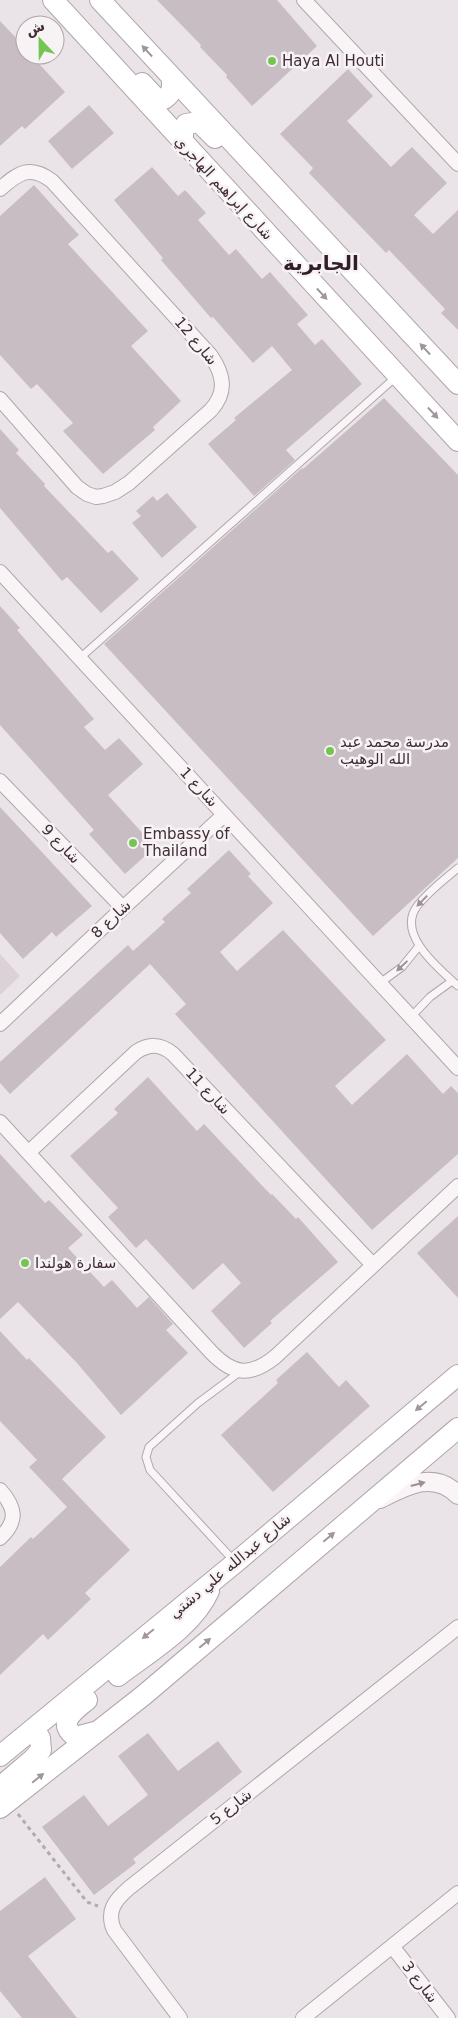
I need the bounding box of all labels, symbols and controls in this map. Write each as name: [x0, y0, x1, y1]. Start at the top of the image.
north arrow: [15, 15, 65, 65]
text: ش: [23, 17, 47, 39]
one-way arrow: [141, 45, 153, 57]
place label: Haya Al Houti: [282, 52, 385, 70]
marker: Haya Al Houti: [266, 55, 278, 67]
street label: شارع إبراهيم الهاجري: [170, 132, 277, 244]
district label: الجابرية: [283, 251, 359, 275]
one-way arrow: [316, 288, 328, 300]
street label: شارع 12: [171, 313, 221, 369]
one-way arrow: [419, 343, 431, 355]
one-way arrow: [427, 407, 439, 419]
place label: مدرسة محمد عبد الله الوهيب: [340, 733, 449, 768]
marker: مدرسة محمد عبد الله الوهيب: [324, 745, 336, 757]
street label: شارع 1: [176, 763, 222, 811]
street label: شارع 9: [38, 821, 84, 867]
place label: Embassy of Thailand: [142, 825, 230, 860]
marker: Embassy of Thailand: [127, 837, 139, 849]
one-way arrow: [416, 895, 428, 907]
street label: شارع 8: [87, 896, 135, 942]
one-way arrow: [396, 960, 408, 972]
street label: شارع 11: [182, 1064, 234, 1118]
place label: سفارة هولندا: [35, 1254, 116, 1272]
marker: سفارة هولندا: [19, 1257, 31, 1269]
one-way arrow: [414, 1401, 427, 1412]
one-way arrow: [410, 1480, 425, 1488]
street label: شارع عبدالله علي دشتي: [165, 1510, 295, 1623]
one-way arrow: [322, 1532, 335, 1543]
one-way arrow: [142, 1629, 155, 1640]
one-way arrow: [199, 1637, 212, 1648]
one-way arrow: [31, 1772, 44, 1783]
street label: شارع 5: [207, 1785, 255, 1829]
street label: شارع 3: [398, 1958, 442, 2006]

